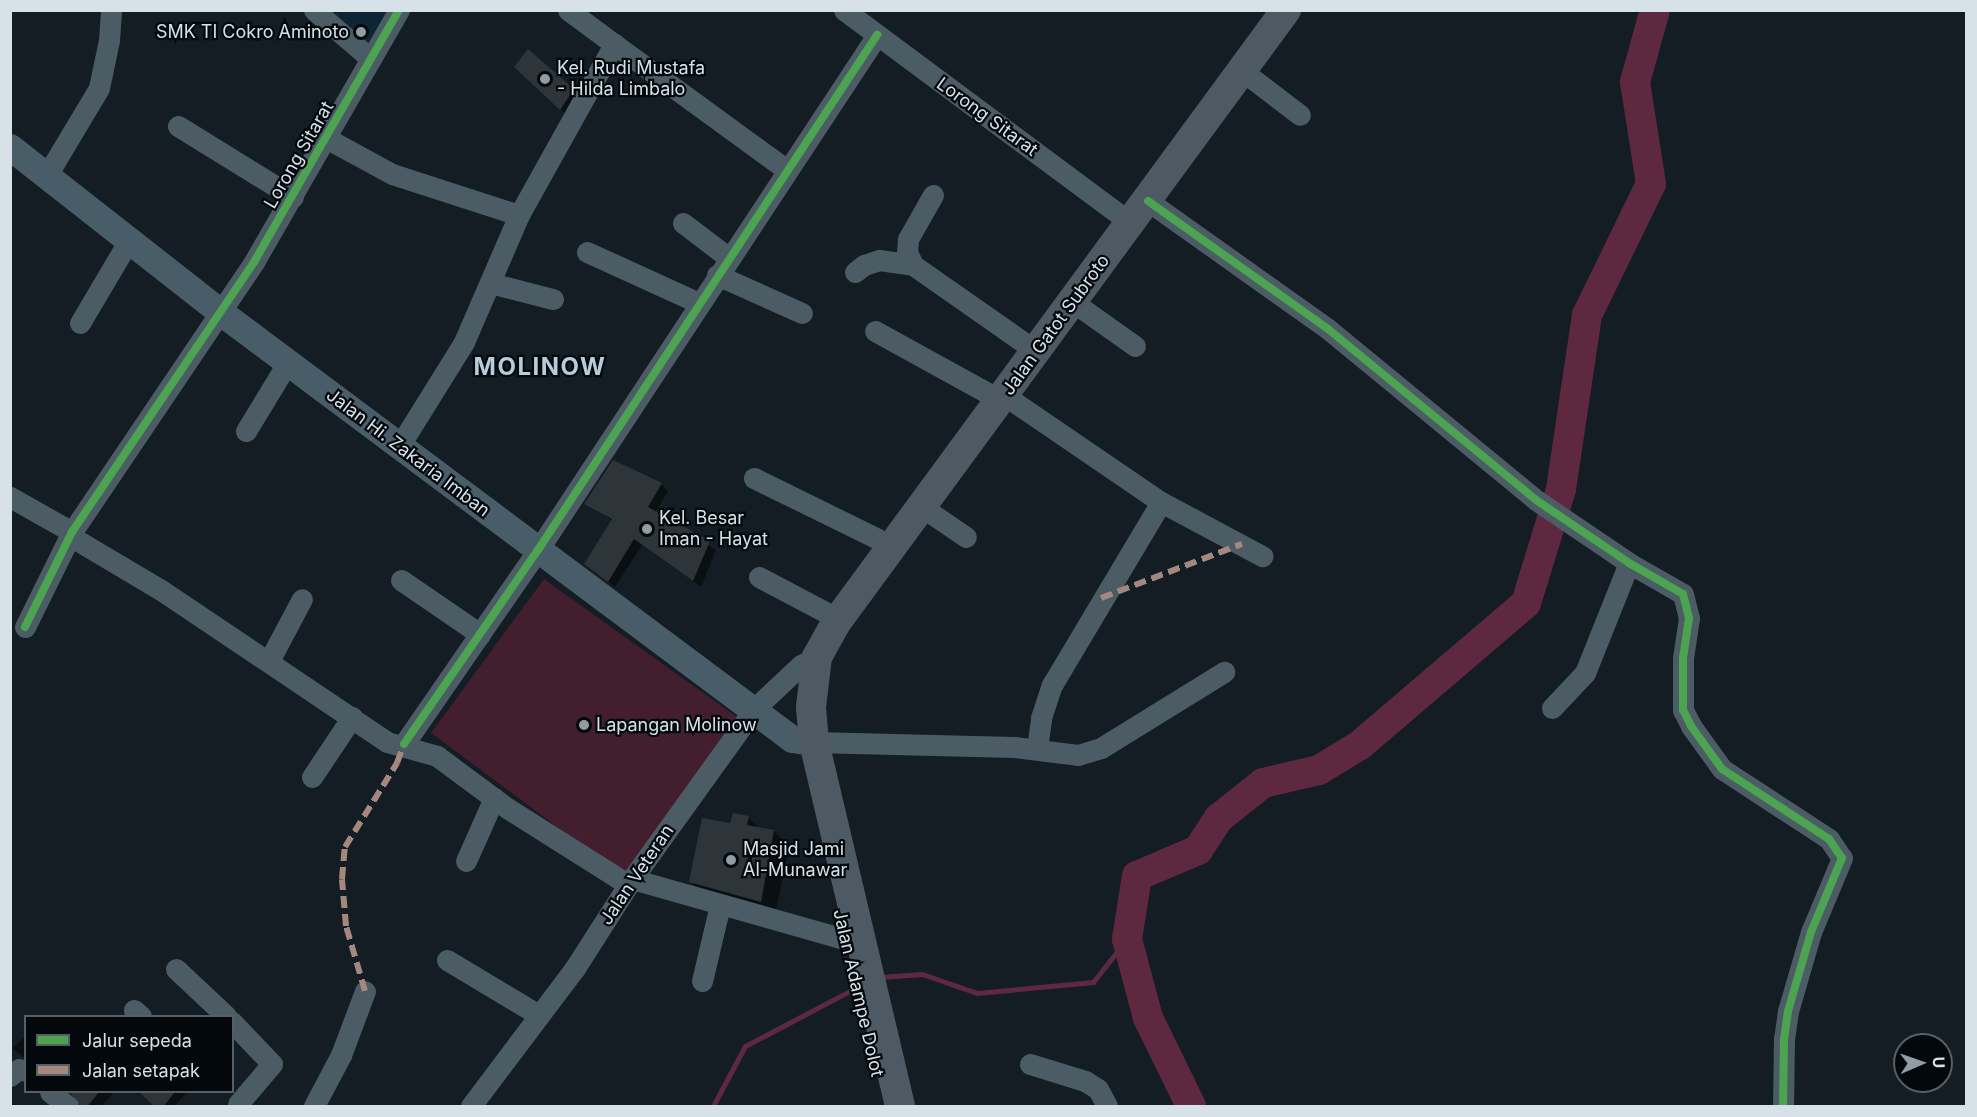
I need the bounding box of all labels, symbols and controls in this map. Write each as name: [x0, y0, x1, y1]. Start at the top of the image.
place label: SMK TI Cokro Aminoto: [156, 21, 349, 43]
marker: SMK TI Cokro Aminoto: [354, 25, 368, 39]
place label: Kel. Rudi Mustafa - Hilda Limbalo: [557, 58, 705, 100]
marker: Kel. Rudi Mustafa - Hilda Limbalo: [538, 72, 552, 86]
street label: Lorong Sitarat: [932, 73, 1042, 161]
street label: Lorong Sitarat: [260, 98, 338, 212]
street label: Jalan Gatot Subroto: [998, 250, 1114, 400]
district label: MOLINOW: [474, 353, 606, 381]
street label: Jalan Hi. Zakaria Imban: [322, 384, 494, 522]
place label: Kel. Besar Iman - Hayat: [659, 508, 768, 550]
marker: Kel. Besar Iman - Hayat: [640, 522, 654, 536]
place label: Lapangan Molinow: [596, 714, 757, 736]
marker: Lapangan Molinow: [577, 718, 591, 732]
street label: Jalan Veteran: [596, 821, 678, 929]
place label: Masjid Jami Al-Munawar: [743, 839, 847, 882]
marker: Masjid Jami Al-Munawar: [724, 853, 738, 867]
street label: Jalan Adampe Dolot: [828, 907, 888, 1079]
legend: [24, 1015, 234, 1093]
text: Jalur sepeda: [82, 1030, 192, 1051]
north arrow: [1893, 1033, 1953, 1093]
text: U: [1929, 1056, 1949, 1069]
text: Jalan setapak: [82, 1060, 200, 1081]

